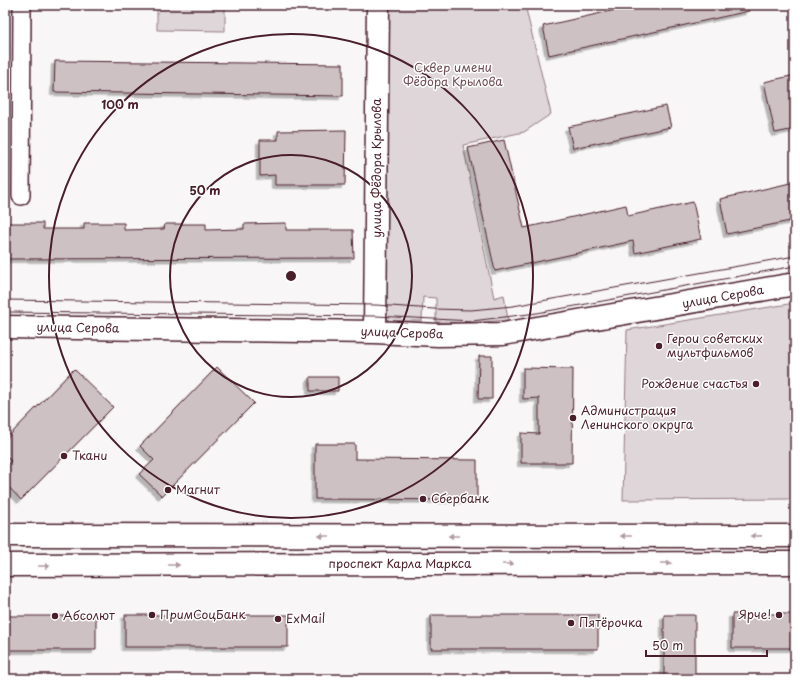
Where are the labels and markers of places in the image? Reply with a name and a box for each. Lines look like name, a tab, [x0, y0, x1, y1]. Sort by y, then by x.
centre of rings	[284, 269, 298, 283]
place label: Герои советских мультфильмов	[667, 329, 763, 361]
marker: Герои советских мультфильмов	[654, 341, 664, 351]
place label: Рождение счастья	[641, 374, 748, 392]
marker: Рождение счастья	[751, 379, 761, 389]
place label: Администрация Ленинского округа	[581, 401, 694, 433]
marker: Администрация Ленинского округа	[568, 413, 578, 423]
place label: Ткани	[72, 446, 107, 464]
marker: Ткани	[59, 451, 69, 461]
place label: Магнит	[176, 480, 221, 498]
marker: Магнит	[163, 485, 173, 495]
place label: Сбербанк	[431, 489, 490, 507]
marker: Сбербанк	[418, 494, 428, 504]
place label: ПримСоцБанк	[160, 605, 246, 623]
place label: Ярче!	[738, 605, 771, 623]
place label: Абсолют	[63, 606, 115, 624]
place label: ExMail	[286, 609, 325, 627]
marker: ПримСоцБанк	[147, 610, 157, 620]
marker: Ярче!	[774, 610, 784, 620]
marker: Абсолют	[50, 611, 60, 621]
place label: Пятёрочка	[579, 613, 643, 631]
marker: ExMail	[273, 614, 283, 624]
marker: Пятёрочка	[566, 618, 576, 628]

